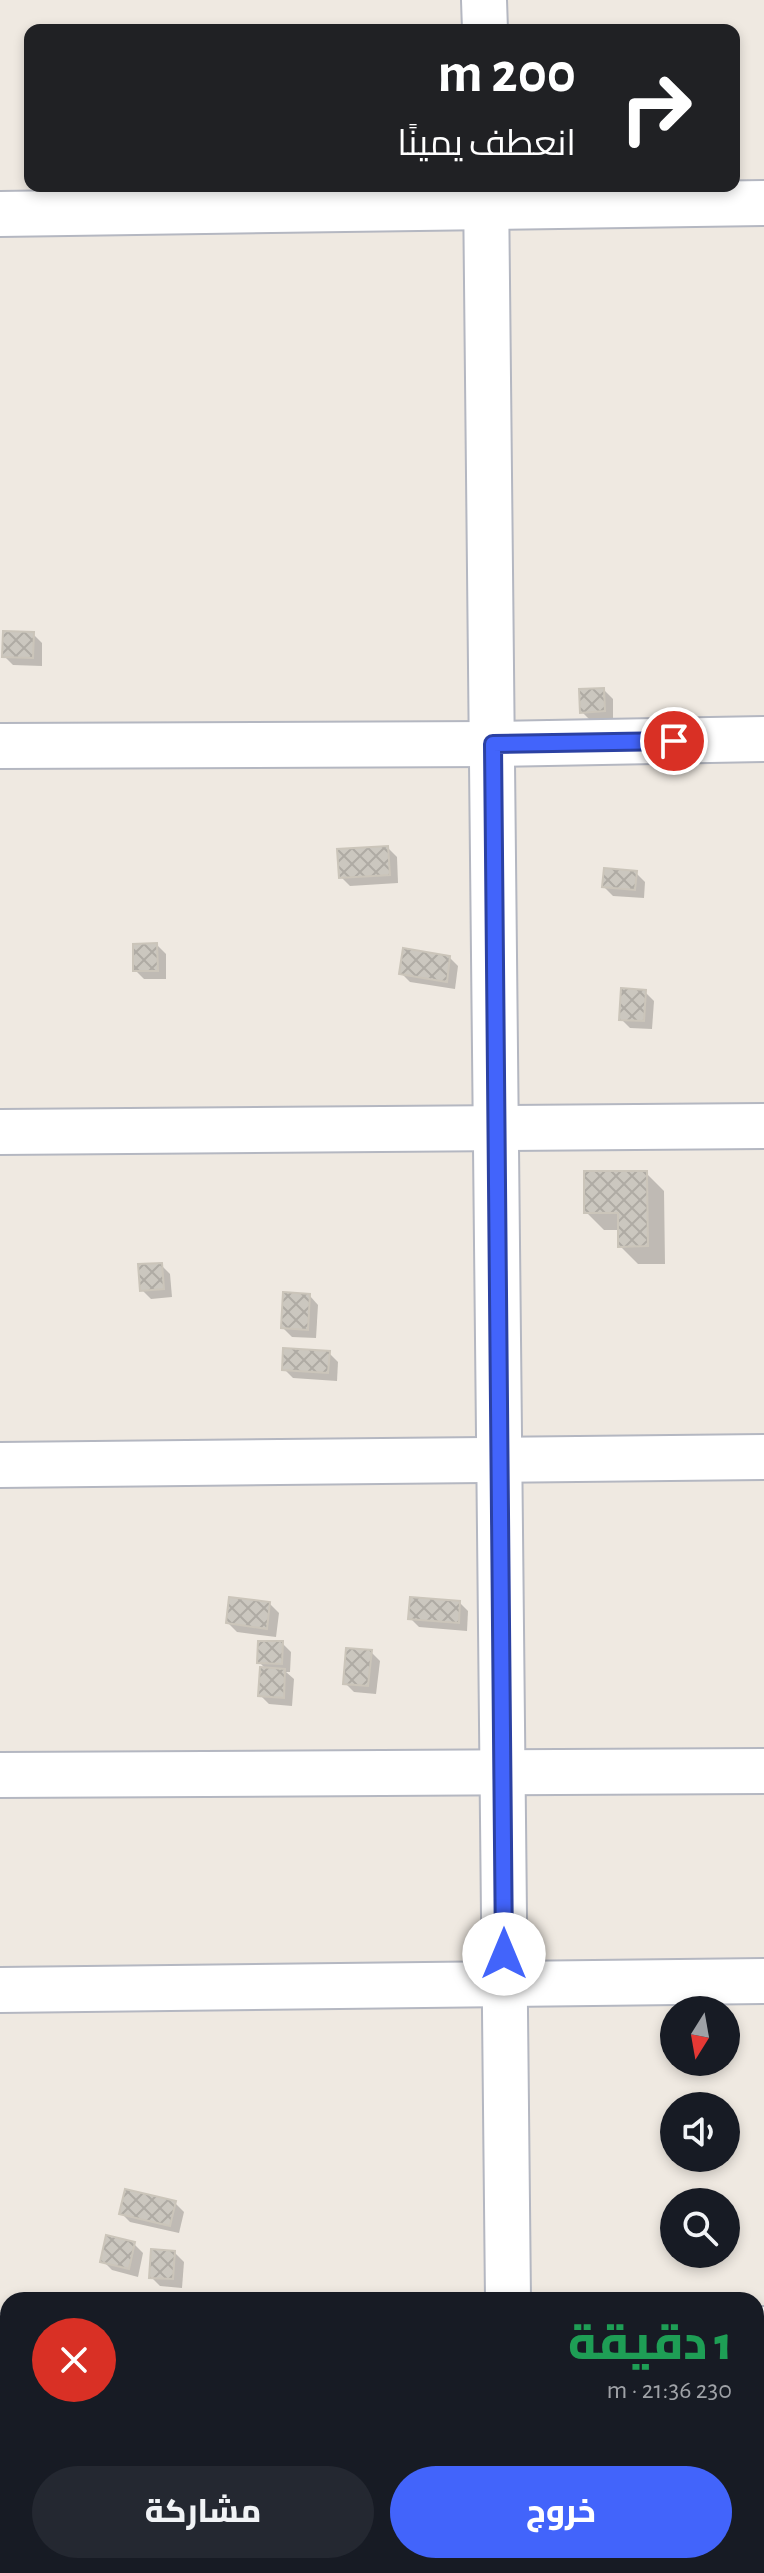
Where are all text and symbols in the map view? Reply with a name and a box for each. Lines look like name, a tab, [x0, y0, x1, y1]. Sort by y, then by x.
text: 200 m	[438, 46, 576, 102]
icon: right	[604, 56, 708, 160]
text: انعطف يمينًا	[397, 126, 576, 162]
pin	[640, 707, 708, 775]
icon: arrive	[652, 719, 696, 763]
position arrow	[462, 1912, 546, 1996]
north arrow	[660, 1996, 740, 2076]
map controls	[660, 1996, 740, 2268]
button: sound	[660, 2092, 740, 2172]
button: search	[660, 2188, 740, 2268]
button: close	[32, 2318, 116, 2402]
text: 1 دقيقة	[568, 2321, 732, 2369]
text: 230 m · 21:36	[606, 2377, 732, 2403]
button: مشاركة	[32, 2466, 374, 2558]
button: خروج	[390, 2466, 732, 2558]

